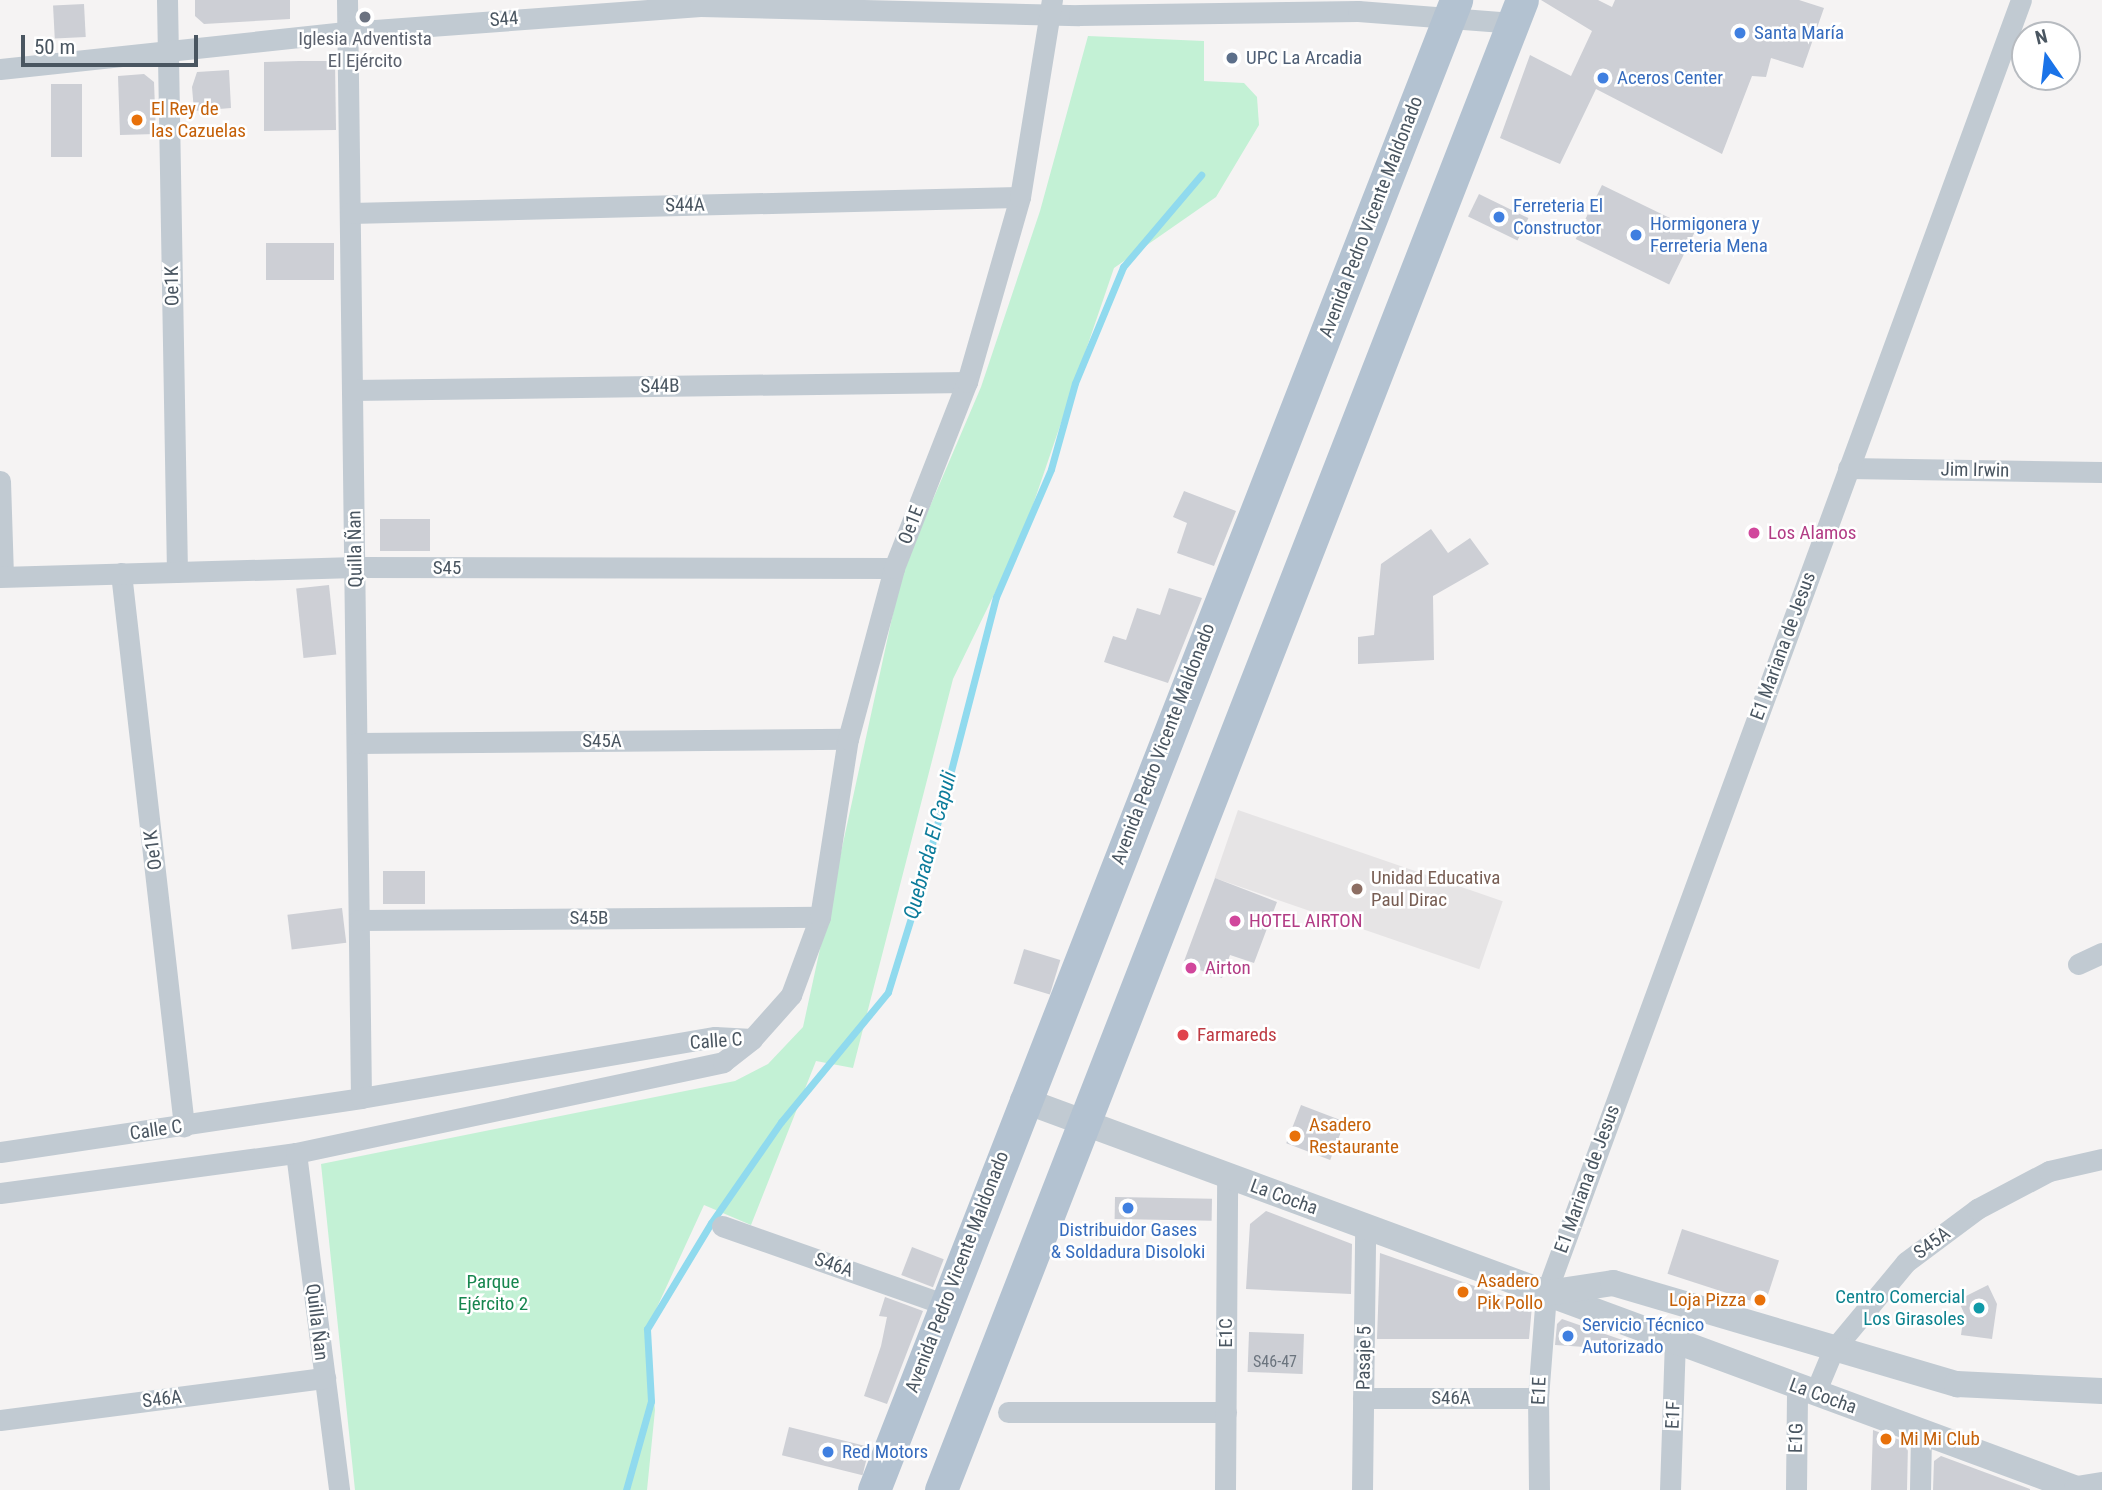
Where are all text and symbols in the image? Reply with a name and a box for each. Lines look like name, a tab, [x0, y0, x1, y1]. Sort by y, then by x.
street label: S44	[489, 6, 519, 32]
marker: Iglesia Adventista El Ejército	[357, 9, 373, 25]
scale bar	[24, 21, 201, 65]
north arrow	[2011, 21, 2081, 91]
place label: Santa María	[1754, 22, 1844, 44]
marker: Santa María	[1732, 25, 1748, 41]
text: N	[2033, 25, 2050, 50]
place label: Iglesia Adventista El Ejército	[298, 28, 432, 72]
text: 50 m	[34, 35, 75, 59]
place label: UPC La Arcadia	[1246, 47, 1362, 69]
marker: UPC La Arcadia	[1224, 50, 1240, 66]
place label: Aceros Center	[1617, 67, 1723, 89]
marker: Aceros Center	[1595, 70, 1611, 86]
street label: Avenida Pedro Vicente Maldonado	[1314, 93, 1428, 341]
place label: El Rey de las Cazuelas	[151, 98, 246, 142]
marker: El Rey de las Cazuelas	[129, 112, 145, 128]
street label: S44A	[665, 193, 705, 217]
place label: Ferreteria El Constructor	[1513, 195, 1603, 239]
marker: Ferreteria El Constructor	[1491, 209, 1507, 225]
place label: Hormigonera y Ferreteria Mena	[1650, 213, 1768, 257]
marker: Hormigonera y Ferreteria Mena	[1628, 227, 1644, 243]
street label: Oe1K	[160, 266, 184, 306]
street label: S44B	[640, 374, 680, 398]
street label: Jim Irwin	[1940, 458, 2010, 482]
street label: Oe1E	[893, 503, 929, 547]
street label: Quilla Ñan	[343, 510, 367, 588]
place label: Los Alamos	[1768, 522, 1857, 544]
marker: Los Alamos	[1746, 525, 1762, 541]
street label: S45	[433, 557, 461, 579]
street label: E1 Mariana de Jesus	[1746, 569, 1820, 723]
street label: Avenida Pedro Vicente Maldonado	[1106, 620, 1220, 868]
street label: S45A	[582, 730, 622, 752]
water label: Quebrada El Capuli	[898, 768, 962, 922]
street label: Oe1K	[139, 829, 167, 871]
place label: Unidad Educativa Paul Dirac	[1371, 867, 1500, 911]
marker: Unidad Educativa Paul Dirac	[1349, 881, 1365, 897]
street label: S45B	[570, 907, 608, 929]
place label: HOTEL AIRTON	[1249, 910, 1363, 932]
marker: HOTEL AIRTON	[1227, 913, 1243, 929]
place label: Airton	[1205, 957, 1251, 979]
marker: Airton	[1183, 960, 1199, 976]
place label: Farmareds	[1197, 1024, 1277, 1046]
marker: Farmareds	[1175, 1027, 1191, 1043]
street label: Calle C	[689, 1028, 743, 1054]
street label: E1 Mariana de Jesus	[1550, 1102, 1624, 1256]
place label: Asadero Restaurante	[1309, 1114, 1399, 1158]
street label: Calle C	[128, 1115, 184, 1145]
marker: Asadero Restaurante	[1287, 1128, 1303, 1144]
street label: Avenida Pedro Vicente Maldonado	[900, 1148, 1014, 1396]
street label: La Cocha	[1247, 1174, 1321, 1220]
marker: Distribuidor Gases & Soldadura Disoloki	[1120, 1200, 1136, 1216]
place label: Distribuidor Gases & Soldadura Disoloki	[1051, 1219, 1205, 1263]
street label: S45A	[1909, 1222, 1955, 1264]
street label: S46A	[812, 1248, 856, 1282]
place label: Asadero Pik Pollo	[1477, 1270, 1543, 1314]
park label: Parque Ejército 2	[458, 1271, 528, 1315]
street label: Quilla Ñan	[301, 1282, 333, 1362]
marker: Asadero Pik Pollo	[1455, 1284, 1471, 1300]
place label: Centro Comercial Los Girasoles	[1835, 1286, 1965, 1330]
place label: Loja Pizza	[1669, 1289, 1746, 1311]
marker: Loja Pizza	[1752, 1292, 1768, 1308]
marker: Centro Comercial Los Girasoles	[1971, 1300, 1987, 1316]
place label: Servicio Técnico Autorizado	[1582, 1314, 1705, 1358]
street label: E1C	[1215, 1318, 1237, 1348]
street label: Pasaje 5	[1352, 1326, 1376, 1390]
marker: Servicio Técnico Autorizado	[1560, 1328, 1576, 1344]
house number: S46-47	[1253, 1352, 1297, 1372]
street label: La Cocha	[1786, 1373, 1860, 1419]
street label: E1E	[1527, 1376, 1551, 1406]
street label: S46A	[141, 1385, 183, 1413]
street label: S46A	[1431, 1387, 1471, 1409]
street label: E1F	[1661, 1401, 1685, 1429]
street label: E1G	[1784, 1423, 1808, 1453]
place label: Mi Mi Club	[1900, 1428, 1980, 1450]
marker: Mi Mi Club	[1878, 1431, 1894, 1447]
place label: Red Motors	[842, 1441, 928, 1463]
marker: Red Motors	[820, 1444, 836, 1460]

